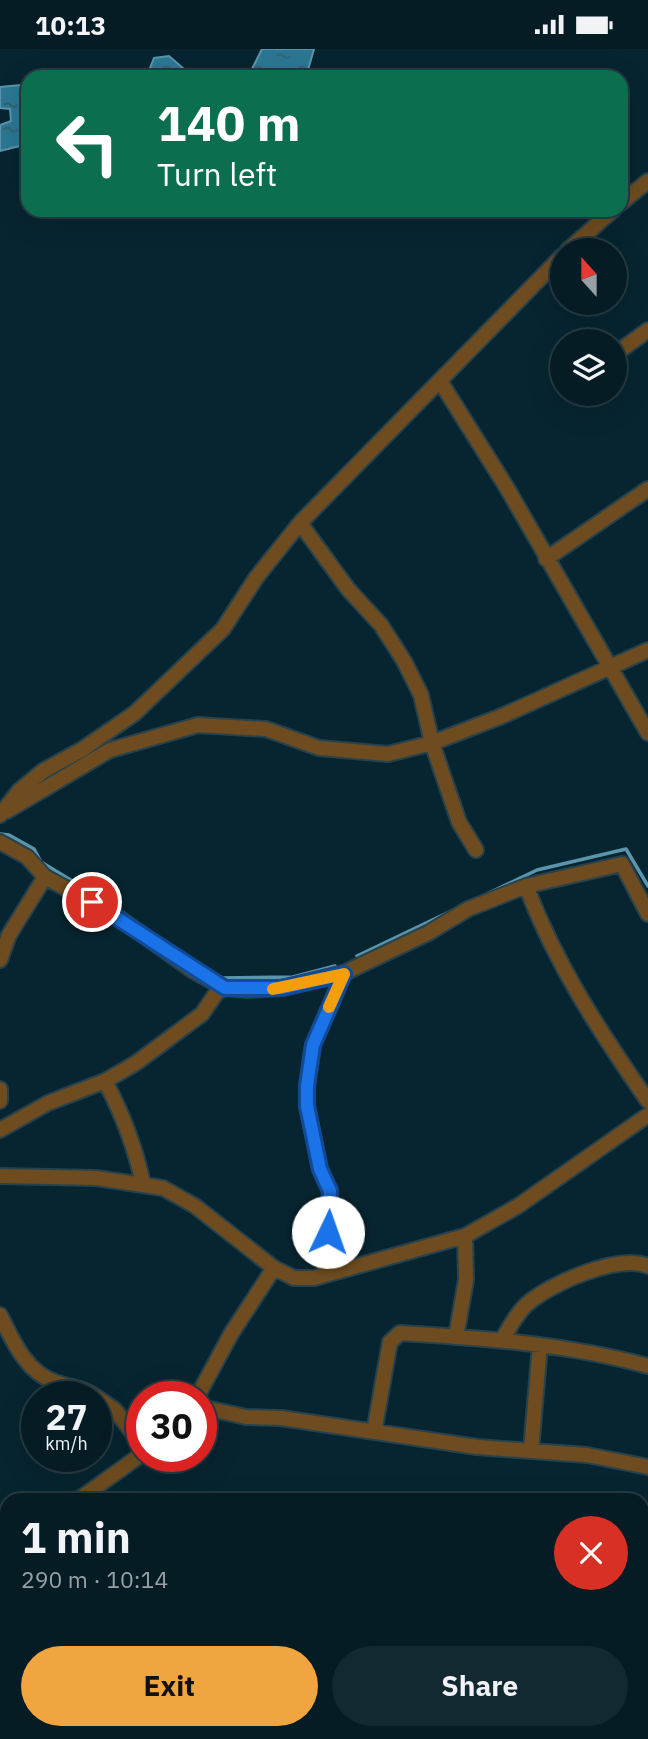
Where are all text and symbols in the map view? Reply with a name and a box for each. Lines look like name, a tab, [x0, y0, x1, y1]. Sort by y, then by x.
text: 10:13	[35, 8, 106, 42]
text: 140 m	[157, 91, 301, 154]
icon: left	[42, 98, 133, 189]
text: Turn left	[157, 153, 277, 195]
north arrow	[550, 238, 626, 315]
map controls	[550, 238, 627, 406]
button: layers	[550, 329, 627, 406]
pin	[62, 872, 122, 932]
icon: arrive	[73, 883, 111, 921]
position arrow	[291, 1195, 365, 1269]
speed limit sign: 30	[126, 1381, 217, 1472]
text: 27	[45, 1394, 88, 1440]
text: km/h	[45, 1432, 88, 1455]
text: 1 min	[21, 1510, 131, 1565]
button: close	[554, 1516, 628, 1590]
text: 290 m · 10:14	[21, 1564, 168, 1594]
button: Exit	[21, 1646, 318, 1726]
button: Share	[332, 1646, 628, 1726]

